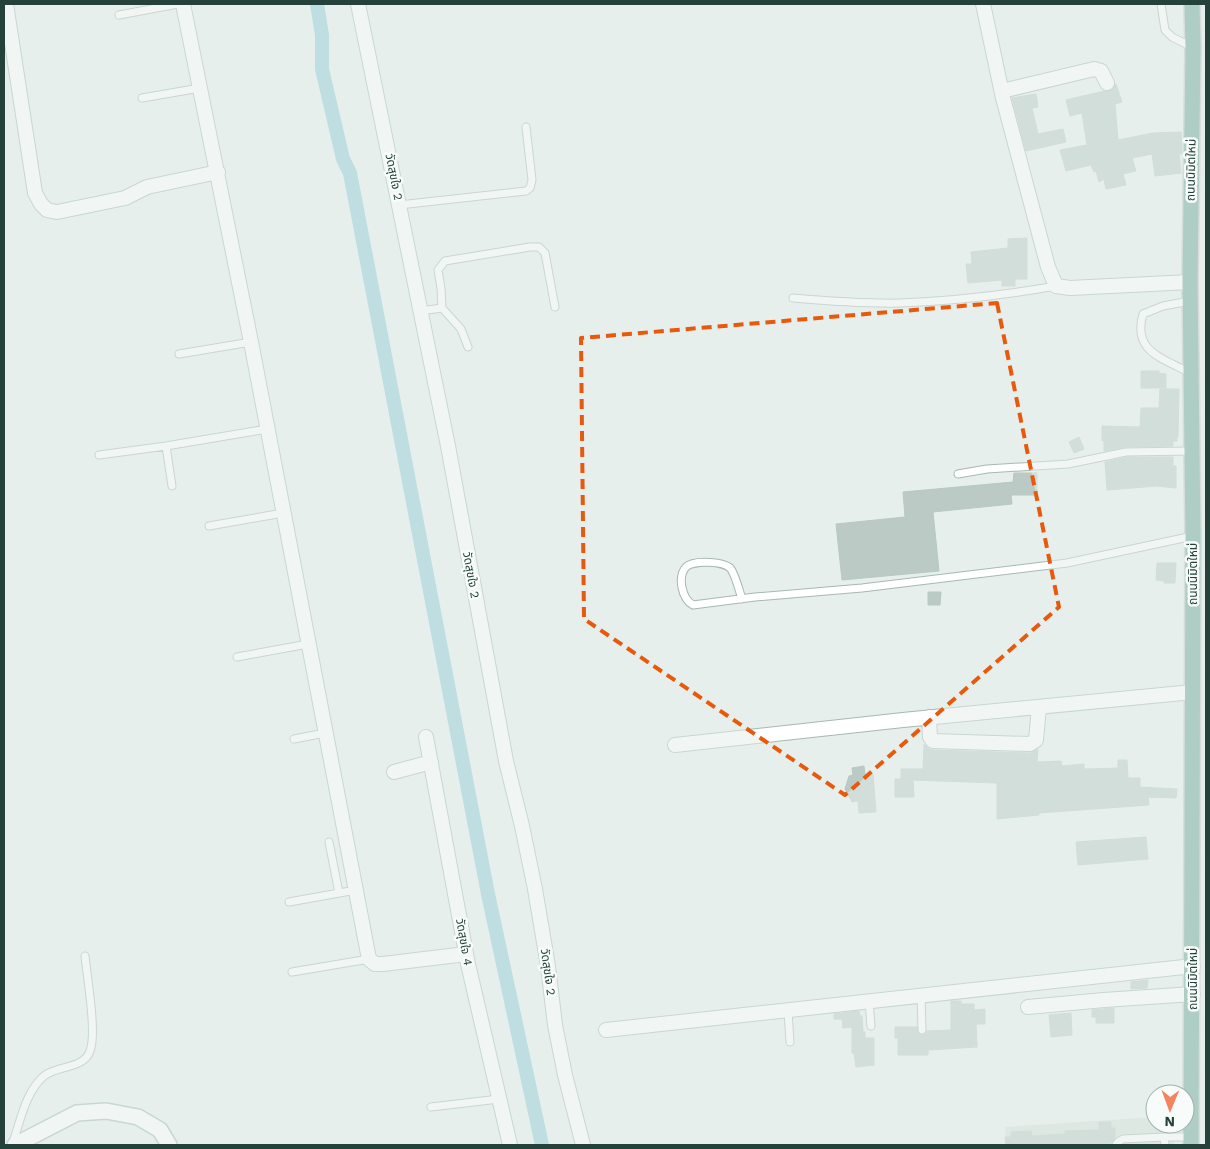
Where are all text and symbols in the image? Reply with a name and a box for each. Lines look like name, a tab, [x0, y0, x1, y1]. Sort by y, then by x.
street label: ถนนนิมิตใหม่	[1183, 139, 1199, 201]
street label: วัดสุขใจ 2	[383, 152, 405, 202]
street label: ถนนนิมิตใหม่	[1186, 543, 1200, 605]
street label: วัดสุขใจ 2	[460, 550, 482, 600]
street label: วัดสุขใจ 4	[453, 917, 475, 967]
street label: วัดสุขใจ 2	[538, 948, 558, 996]
street label: ถนนนิมิตใหม่	[1186, 948, 1200, 1010]
north arrow	[1145, 1084, 1195, 1134]
text: N	[1164, 1114, 1175, 1130]

